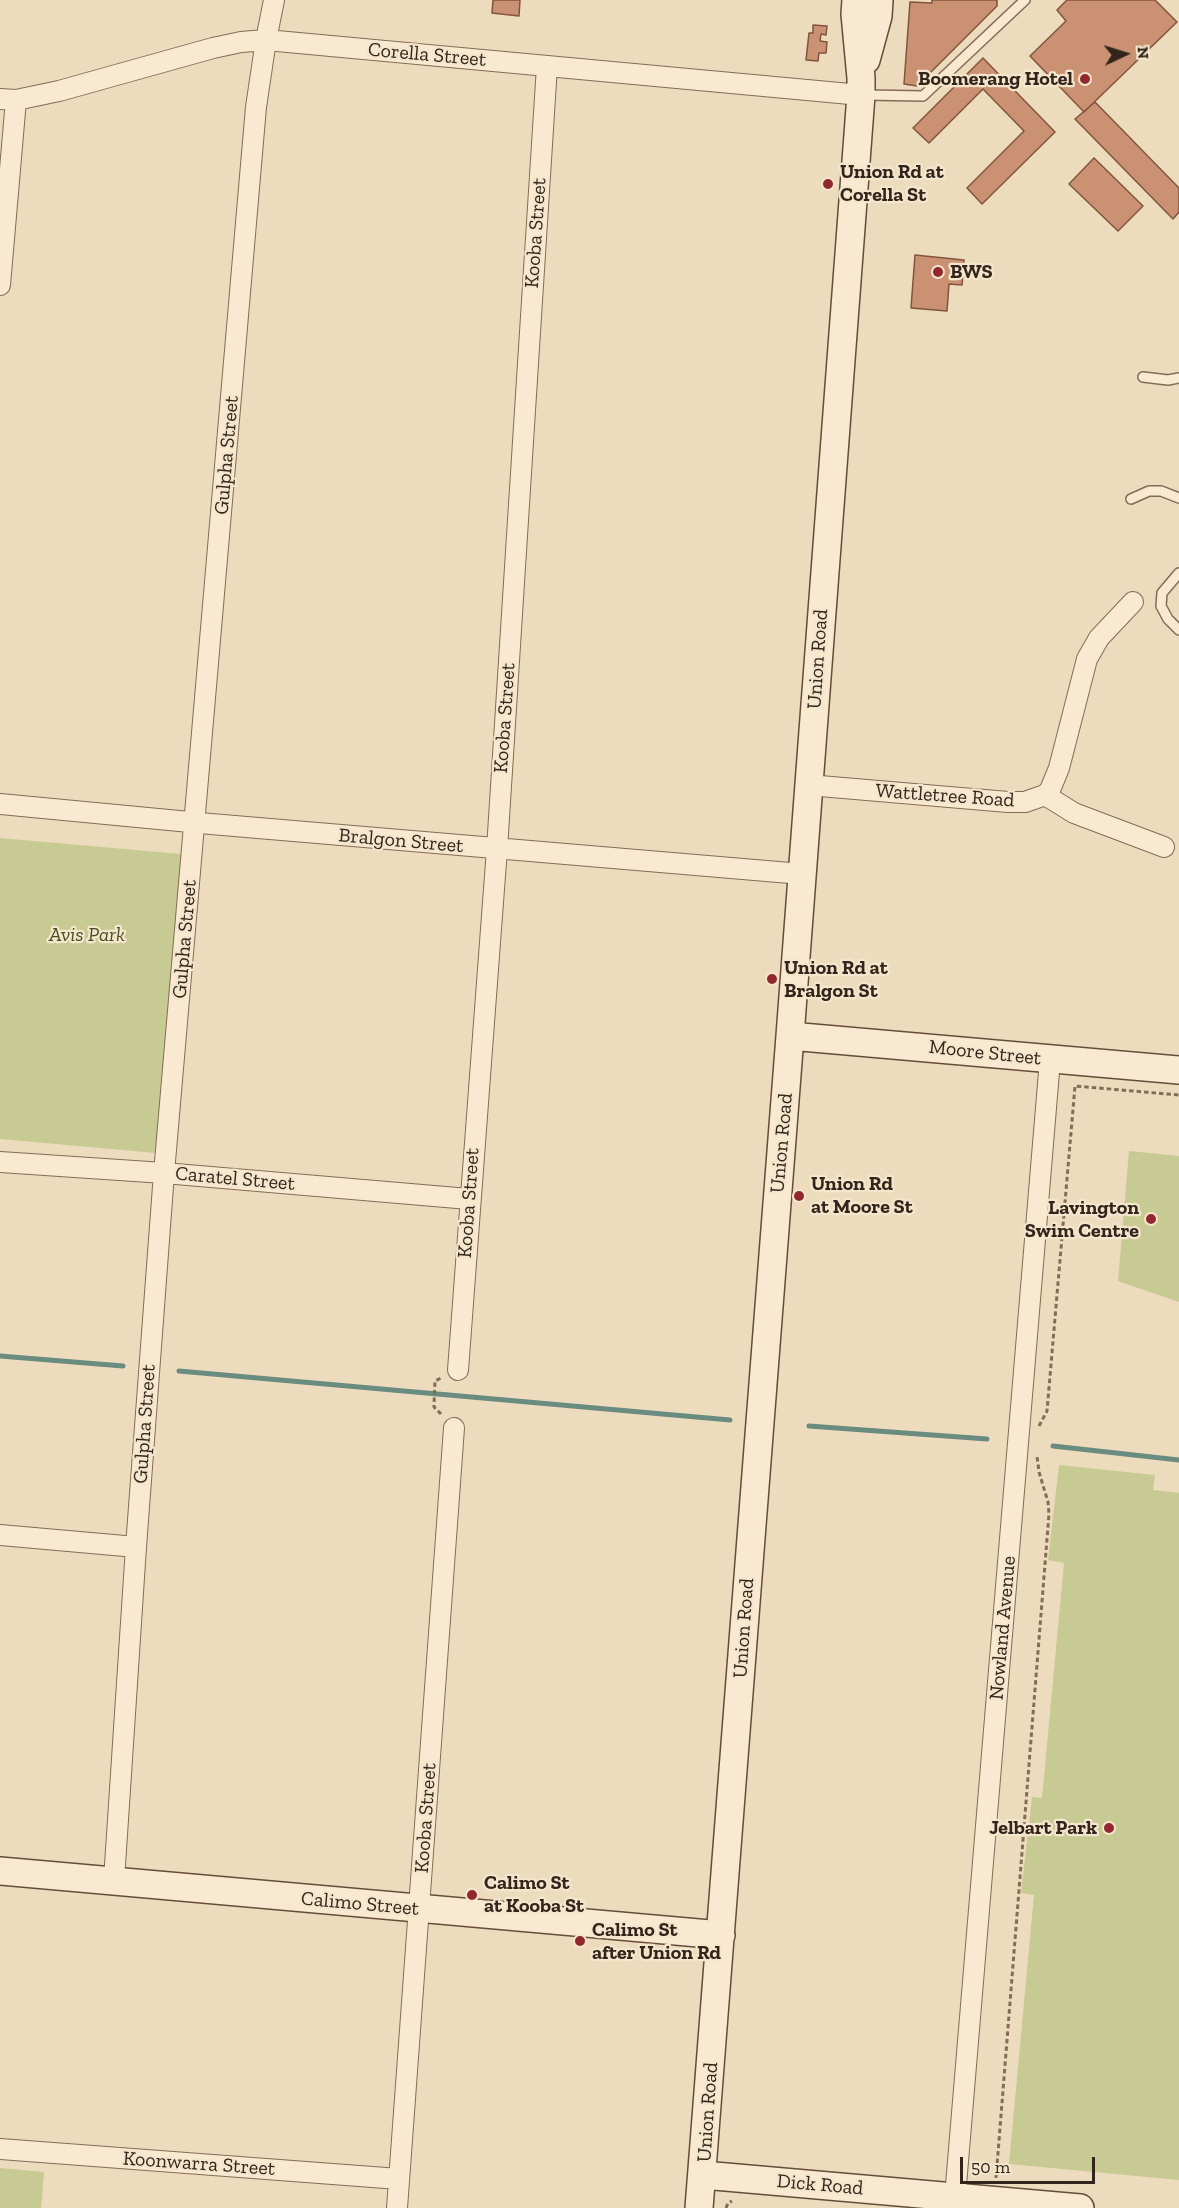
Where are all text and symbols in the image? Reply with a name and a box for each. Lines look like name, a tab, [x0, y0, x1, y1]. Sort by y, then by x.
north arrow	[1095, 24, 1155, 84]
street label: Corella Street	[367, 38, 487, 72]
text: N	[1134, 46, 1153, 59]
place label: Boomerang Hotel	[918, 67, 1073, 91]
marker: Boomerang Hotel	[1078, 72, 1092, 86]
place label: Union Rd at Corella St	[840, 160, 944, 207]
street label: Kooba Street	[520, 177, 552, 289]
marker: Union Rd at Corella St	[821, 177, 835, 191]
place label: BWS	[950, 260, 993, 284]
marker: BWS	[931, 265, 945, 279]
street label: Gulpha Street	[210, 394, 244, 516]
street label: Union Road	[803, 608, 833, 710]
street label: Kooba Street	[489, 662, 521, 774]
street label: Wattletree Road	[875, 779, 1015, 813]
street label: Bralgon Street	[338, 824, 464, 858]
street label: Gulpha Street	[168, 878, 202, 1000]
park label: Avis Park	[49, 923, 125, 947]
place label: Union Rd at Bralgon St	[784, 956, 888, 1003]
marker: Union Rd at Bralgon St	[765, 972, 779, 986]
street label: Moore Street	[928, 1035, 1042, 1071]
street label: Union Road	[766, 1092, 798, 1194]
street label: Kooba Street	[453, 1147, 485, 1259]
street label: Caratel Street	[174, 1162, 296, 1196]
place label: Union Rd at Moore St	[811, 1172, 913, 1219]
marker: Union Rd at Moore St	[792, 1189, 806, 1203]
place label: Lavington Swim Centre	[1025, 1196, 1139, 1243]
marker: Lavington Swim Centre	[1144, 1212, 1158, 1226]
street label: Gulpha Street	[129, 1364, 161, 1484]
street label: Nowland Avenue	[985, 1555, 1021, 1701]
street label: Union Road	[729, 1577, 759, 1679]
street label: Kooba Street	[410, 1762, 442, 1874]
place label: Jelbart Park	[989, 1816, 1097, 1840]
marker: Jelbart Park	[1102, 1821, 1116, 1835]
place label: Calimo St at Kooba St	[484, 1871, 584, 1918]
street label: Calimo Street	[300, 1887, 420, 1921]
marker: Calimo St at Kooba St	[465, 1888, 479, 1902]
place label: Calimo St after Union Rd	[592, 1918, 721, 1965]
marker: Calimo St after Union Rd	[573, 1934, 587, 1948]
street label: Union Road	[693, 2061, 723, 2163]
scale bar	[963, 2145, 1098, 2183]
street label: Koonwarra Street	[122, 2147, 276, 2181]
text: 50 m	[971, 2156, 1010, 2178]
street label: Dick Road	[776, 2169, 864, 2201]

